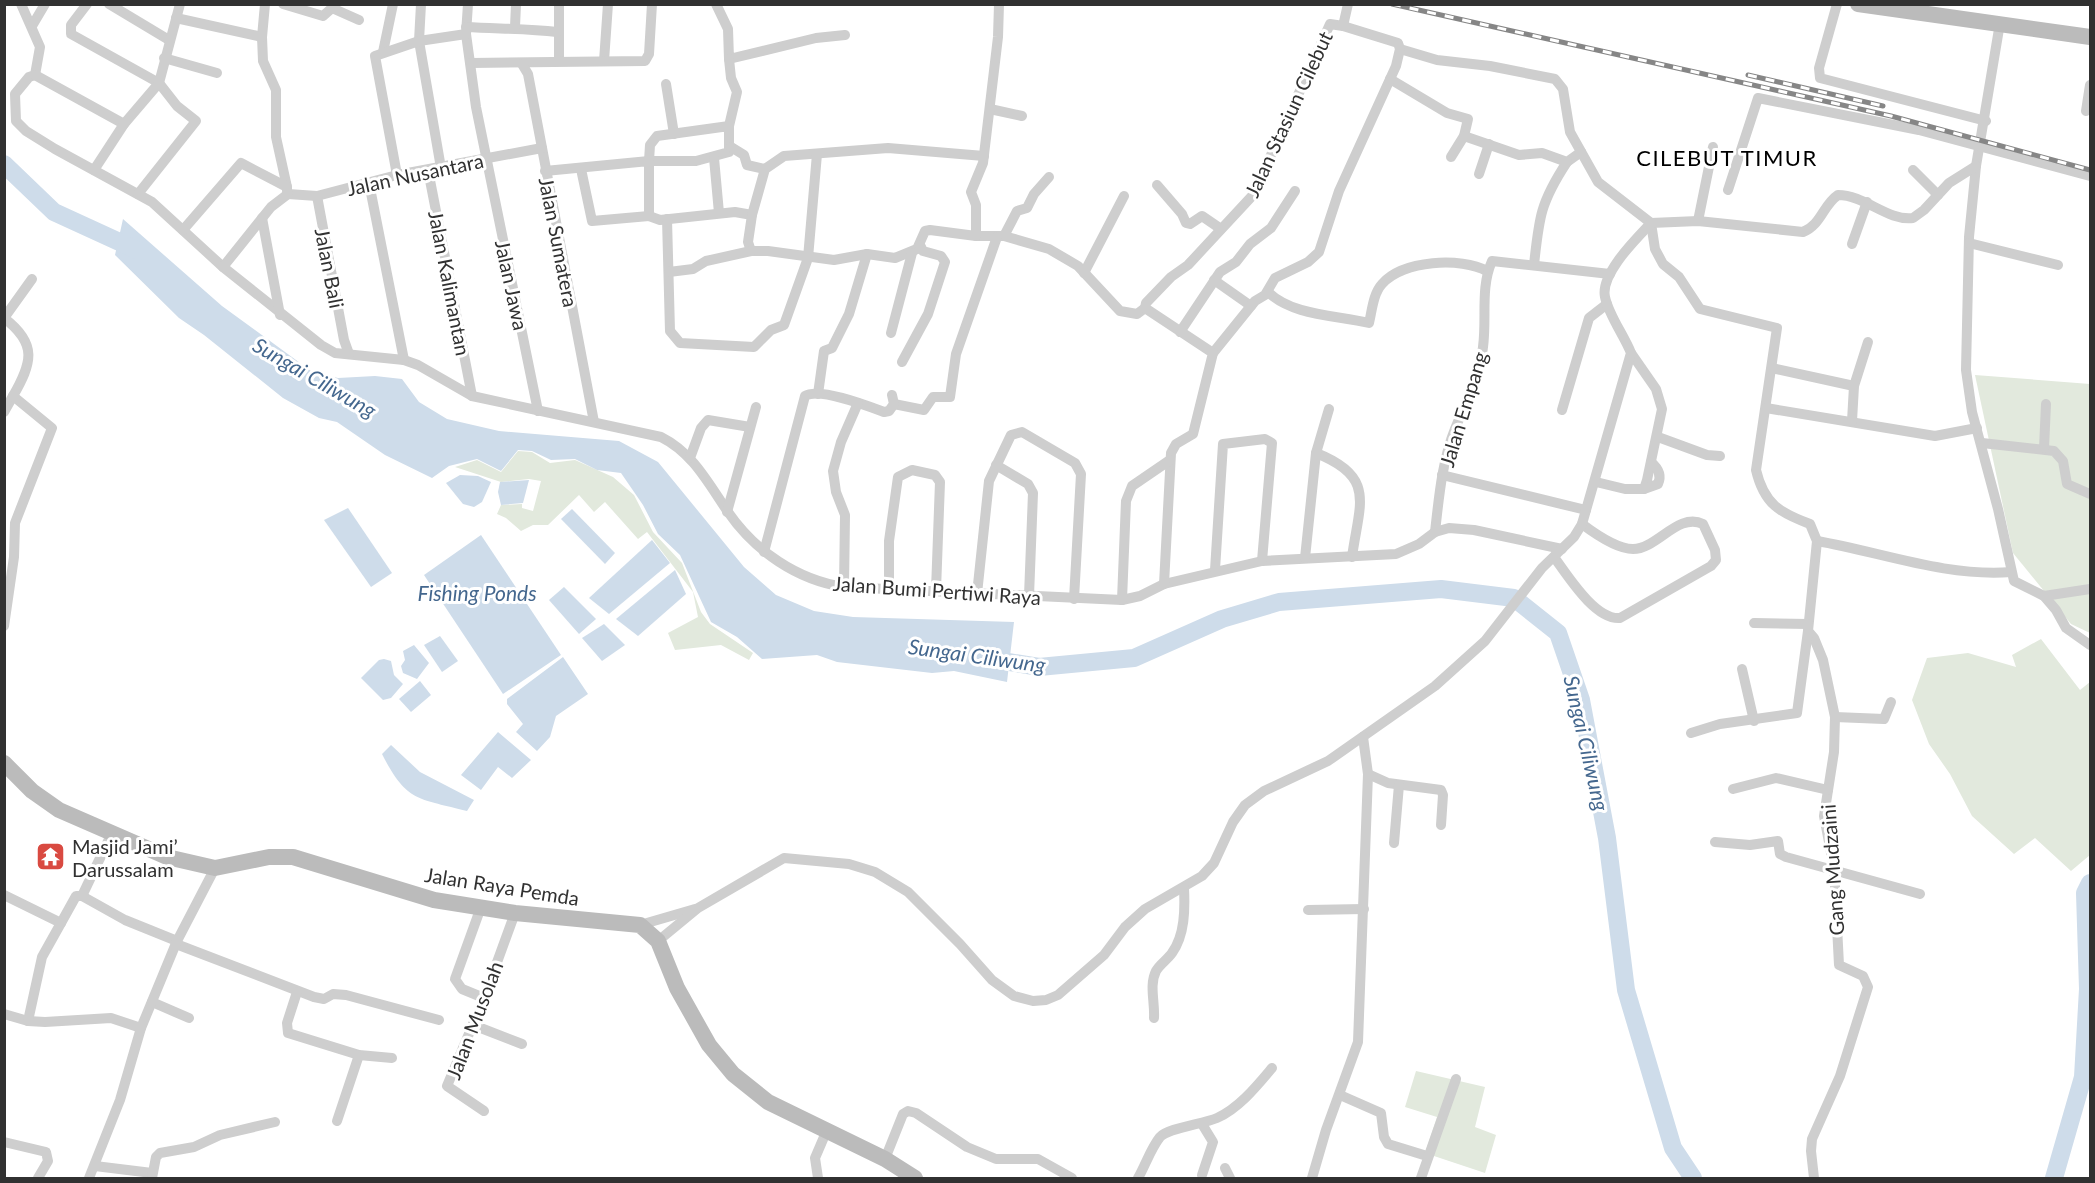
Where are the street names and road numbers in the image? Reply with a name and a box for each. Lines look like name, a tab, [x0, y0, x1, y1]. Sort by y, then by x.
street label: Jalan Stasiun Cilebut	[1239, 27, 1337, 201]
street label: Jalan Nusantara	[345, 148, 485, 200]
street label: Jalan Sumatera	[535, 175, 583, 309]
street label: Jalan Kalimantan	[424, 208, 476, 358]
street label: Jalan Bali	[310, 226, 350, 310]
street label: Jalan Jawa	[491, 238, 533, 332]
street label: Jalan Empang	[1434, 348, 1492, 470]
street label: Jalan Bumi Pertiwi Raya	[832, 571, 1042, 609]
street label: Gang Mudzaini	[1815, 803, 1849, 937]
street label: Jalan Raya Pemda	[423, 862, 581, 910]
street label: Jalan Musolah	[441, 958, 507, 1082]

